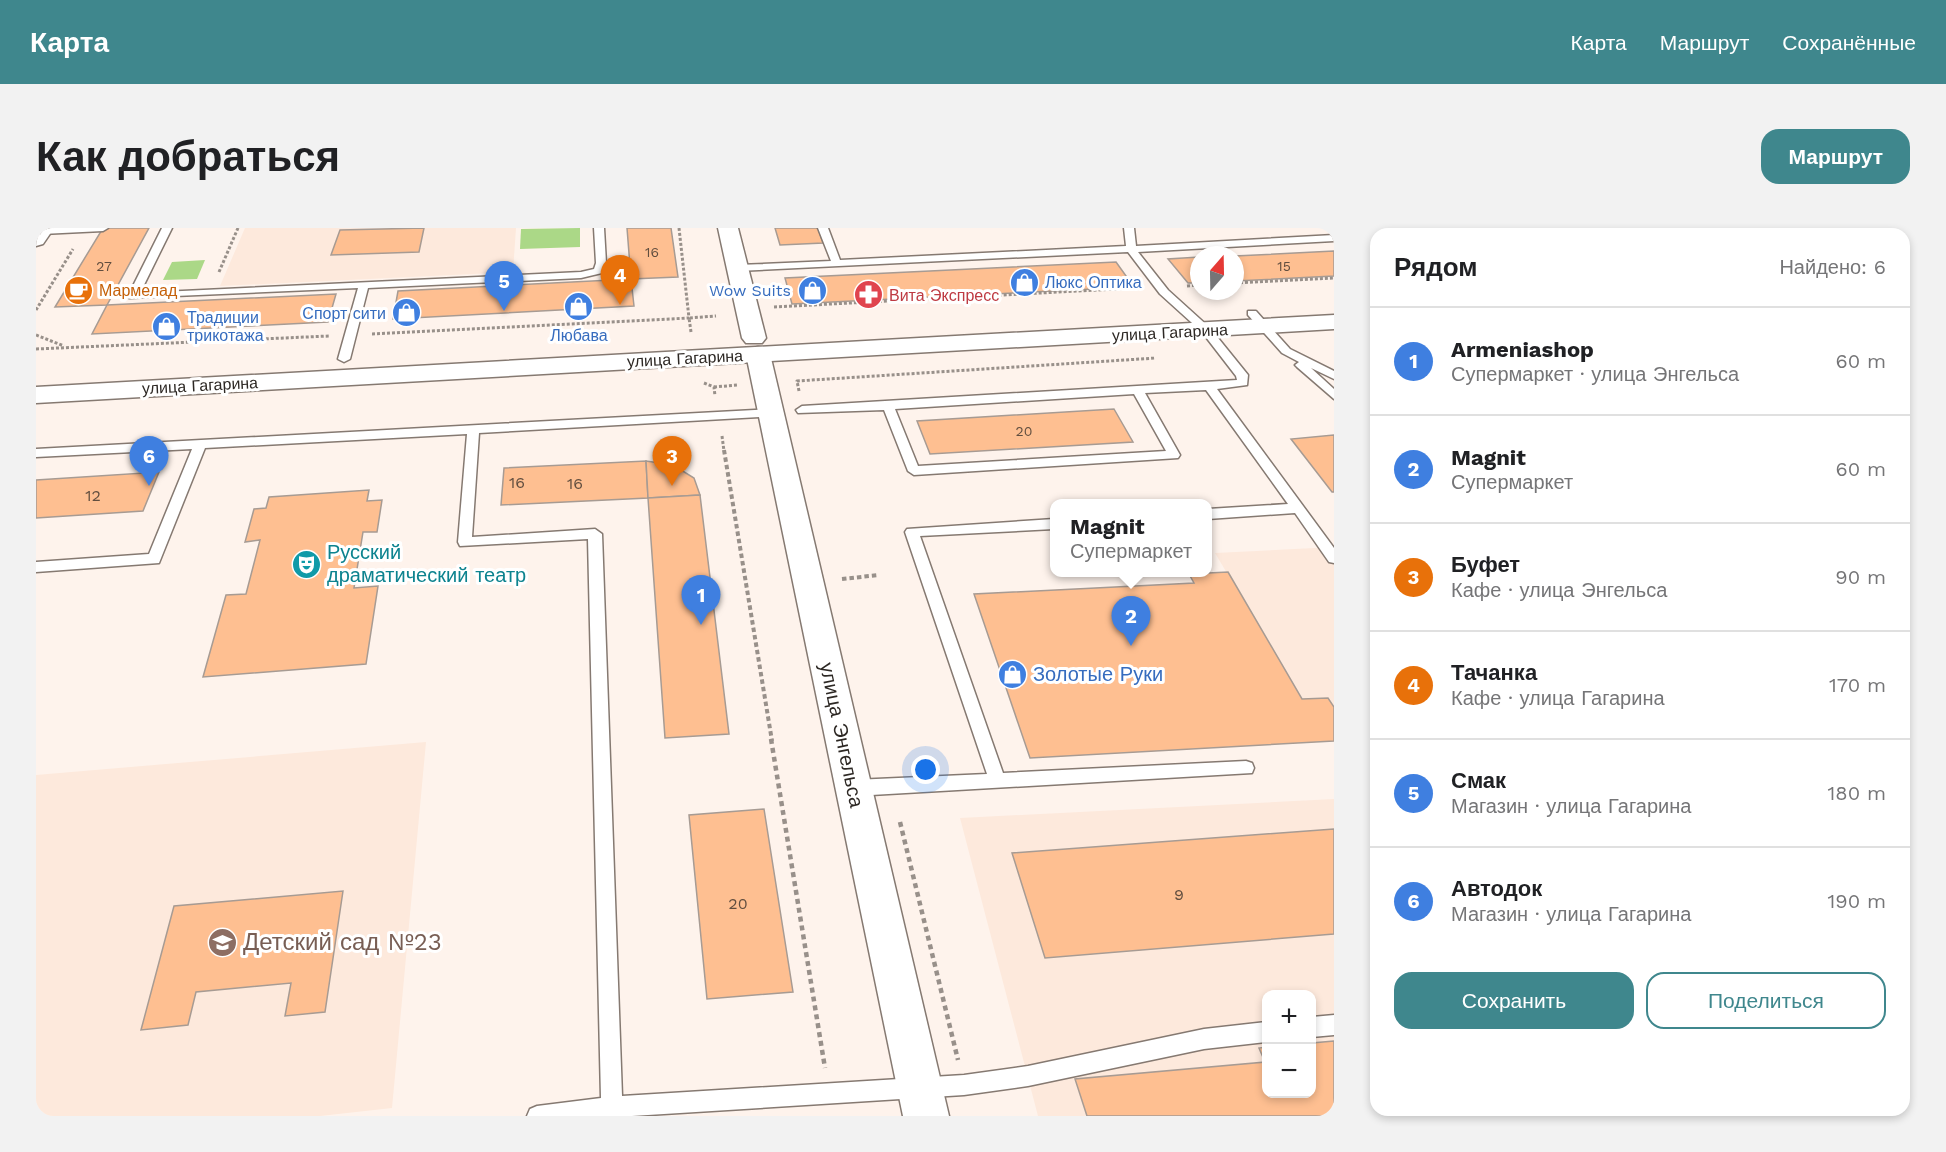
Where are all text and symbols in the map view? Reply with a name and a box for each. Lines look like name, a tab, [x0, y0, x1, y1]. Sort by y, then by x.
text: Карта	[30, 26, 109, 59]
text: Карта	[1571, 30, 1627, 55]
text: Маршрут	[1660, 30, 1749, 55]
text: Сохранённые	[1782, 30, 1916, 55]
button: Маршрут	[1761, 129, 1910, 184]
text: Как добраться	[36, 132, 340, 181]
house number: 16	[645, 244, 659, 260]
north arrow	[1190, 246, 1244, 300]
text: Рядом	[1394, 252, 1477, 282]
text: Найдено: 6	[1779, 255, 1886, 279]
pin: 4	[600, 256, 640, 305]
house number: 27	[96, 258, 112, 274]
house number: 15	[1277, 258, 1291, 274]
pin: 5	[484, 262, 524, 311]
shop icon: Люкс Оптика	[1008, 266, 1040, 298]
place label: Люкс Оптика	[1045, 273, 1142, 292]
cafe icon: Мармелад	[62, 274, 94, 306]
shop icon: Wow Suits	[796, 274, 828, 306]
pharmacy icon: Вита Экспресс	[852, 279, 884, 311]
place label: Мармелад	[99, 281, 178, 300]
place label: Wow Suits	[709, 281, 791, 300]
place label: Вита Экспресс	[889, 286, 999, 305]
shop icon: Любава	[563, 291, 595, 323]
shop icon: Спорт сити	[391, 297, 423, 329]
place label: Спорт сити	[302, 304, 386, 323]
place label: Традиции трикотажа	[187, 308, 264, 345]
shop icon: Традиции трикотажа	[150, 310, 182, 342]
street label: улица Гагарина	[1112, 320, 1229, 345]
place label: Любава	[550, 326, 608, 345]
text: Armeniashop	[1451, 337, 1594, 362]
street label: улица Гагарина	[627, 346, 744, 371]
text: 1	[1409, 349, 1418, 373]
text: 60 m	[1836, 349, 1886, 373]
text: Супермаркет · улица Энгельса	[1451, 362, 1739, 386]
street label: улица Гагарина	[142, 373, 259, 398]
house number: 20	[1016, 423, 1032, 439]
pin: 6	[130, 436, 168, 486]
pin: 3	[652, 436, 692, 486]
text: Magnit	[1451, 445, 1526, 470]
text: 2	[1408, 457, 1419, 481]
text: 60 m	[1836, 457, 1886, 481]
text: Супермаркет	[1451, 470, 1573, 494]
house number: 16	[509, 473, 525, 492]
house number: 16	[567, 474, 583, 493]
house number: 12	[85, 486, 101, 505]
popup	[1050, 499, 1212, 577]
text: Magnit	[1070, 514, 1145, 539]
text: Супермаркет	[1070, 539, 1192, 563]
place label: Русский драматический театр	[327, 540, 526, 587]
theatre icon: Русский драматический театр	[290, 548, 322, 580]
text: Буфет	[1451, 552, 1520, 577]
text: 3	[1408, 565, 1419, 589]
text: 90 m	[1835, 565, 1886, 589]
pin: 1	[682, 576, 720, 625]
text: Кафе · улица Энгельса	[1451, 578, 1667, 602]
pin: 2	[1112, 596, 1150, 646]
shop icon: Золотые Руки	[996, 658, 1028, 690]
street label: улица Энгельса	[815, 660, 869, 811]
text: Тачанка	[1451, 660, 1537, 685]
place label: Золотые Руки	[1033, 662, 1163, 686]
text: 4	[1407, 673, 1420, 697]
text: 170 m	[1829, 673, 1886, 697]
text: Кафе · улица Гагарина	[1451, 686, 1665, 710]
your location	[911, 755, 940, 784]
text: Смак	[1451, 768, 1506, 793]
text: 5	[1408, 781, 1419, 805]
text: 180 m	[1828, 781, 1886, 805]
text: Магазин · улица Гагарина	[1451, 794, 1691, 818]
text: Автодок	[1451, 876, 1542, 901]
house number: 9	[1174, 885, 1184, 904]
text: 6	[1407, 889, 1420, 913]
text: 190 m	[1828, 889, 1886, 913]
house number: 20	[728, 894, 748, 913]
text: Магазин · улица Гагарина	[1451, 902, 1691, 926]
school or university icon: Детский сад №23	[206, 926, 238, 958]
place label: Детский сад №23	[243, 928, 442, 956]
button: Сохранить	[1394, 972, 1634, 1029]
button: Поделиться	[1646, 972, 1886, 1029]
map controls	[1262, 990, 1316, 1098]
button: +	[1262, 990, 1316, 1044]
button: −	[1262, 1044, 1316, 1098]

